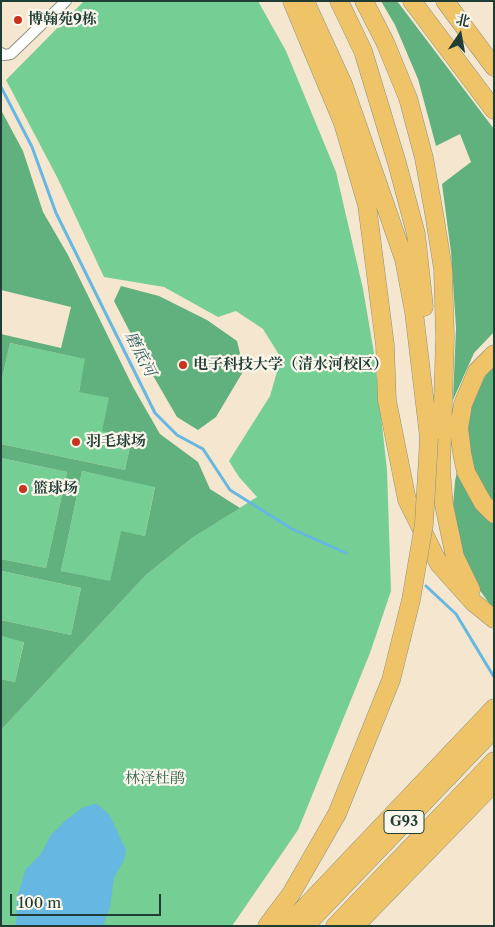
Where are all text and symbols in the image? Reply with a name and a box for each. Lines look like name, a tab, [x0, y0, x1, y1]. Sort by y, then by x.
north arrow	[435, 10, 485, 60]
text: 北	[454, 10, 472, 31]
place label: 博翰苑9栋	[28, 11, 97, 29]
marker: 博翰苑9栋	[12, 14, 24, 26]
water label: 磨底河	[121, 328, 159, 380]
place label: 电子科技大学（清水河校区）	[193, 356, 388, 374]
marker: 电子科技大学（清水河校区）	[177, 359, 189, 371]
place label: 羽毛球场	[86, 433, 146, 451]
marker: 羽毛球场	[70, 436, 82, 448]
place label: 篮球场	[33, 480, 78, 498]
marker: 篮球场	[17, 483, 29, 495]
park label: 林泽杜鹃	[125, 770, 185, 788]
road number: G93	[384, 810, 424, 834]
scale bar	[12, 884, 164, 916]
text: 100 m	[18, 893, 61, 912]

